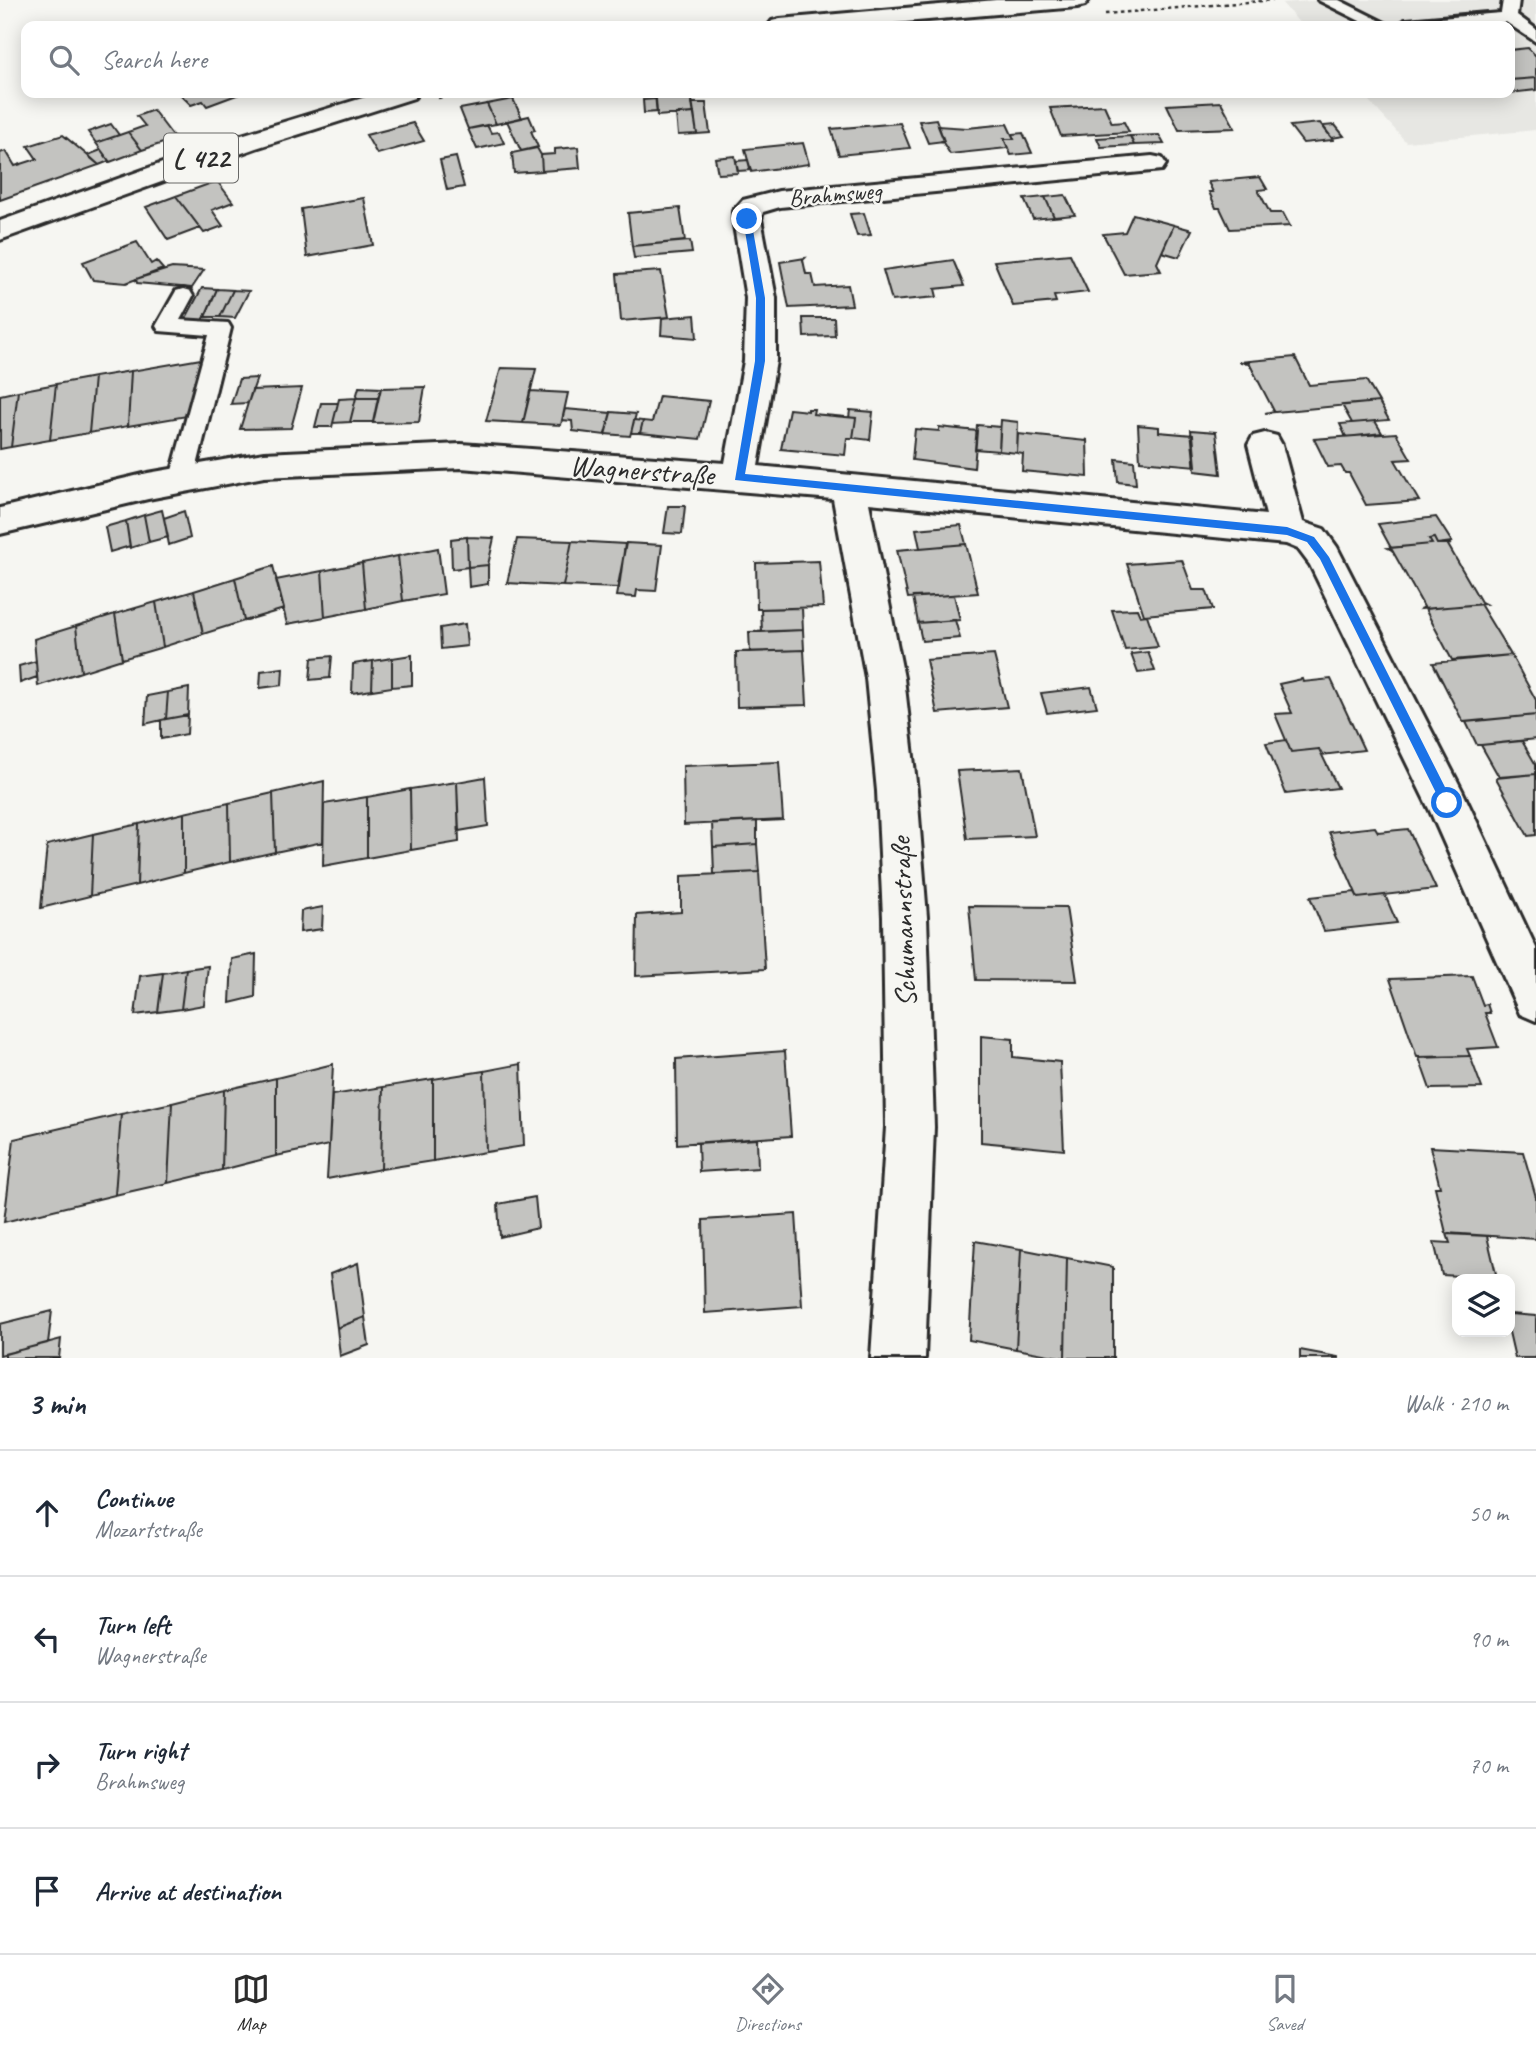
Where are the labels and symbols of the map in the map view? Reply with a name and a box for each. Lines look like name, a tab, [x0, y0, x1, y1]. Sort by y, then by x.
road number: L 422	[164, 134, 238, 182]
street label: Brahmsweg	[787, 175, 884, 213]
route end	[731, 203, 762, 234]
street label: Wagnerstraße	[569, 446, 718, 494]
route start	[1431, 787, 1462, 818]
street label: Schumannstraße	[881, 834, 925, 1008]

